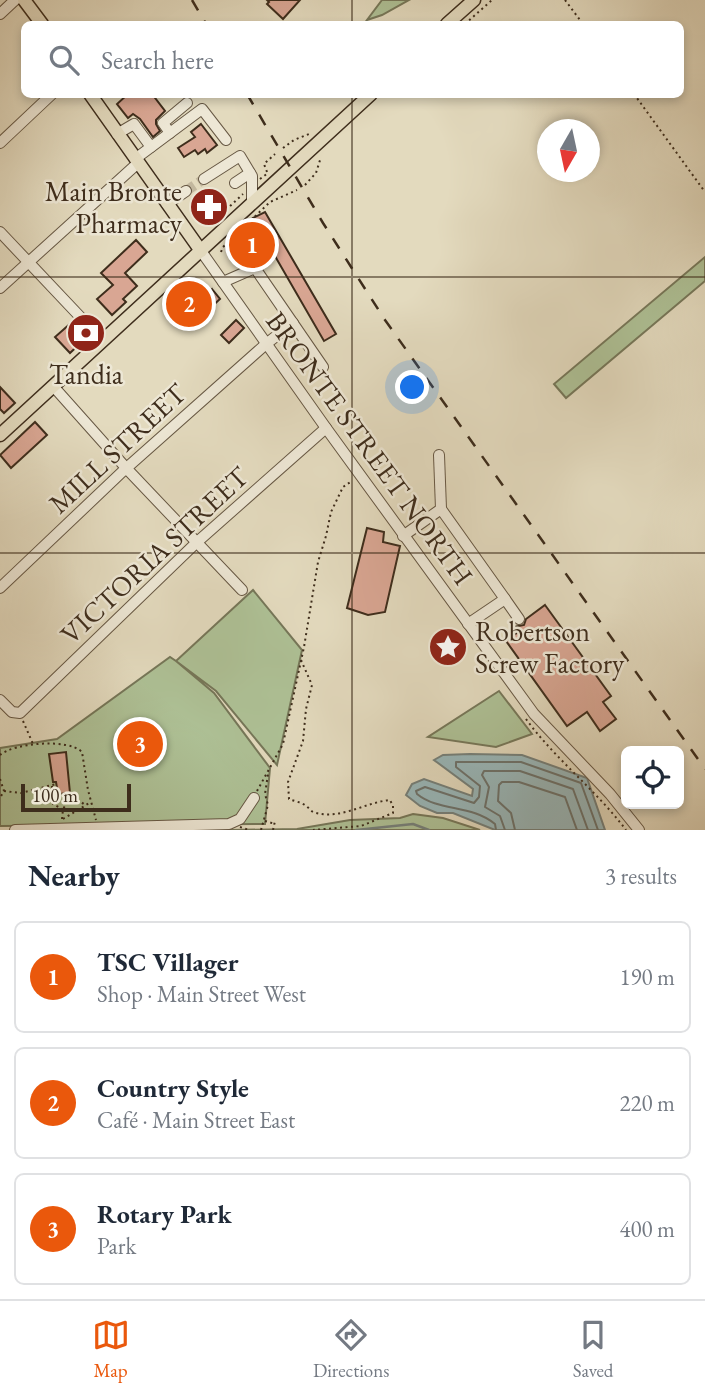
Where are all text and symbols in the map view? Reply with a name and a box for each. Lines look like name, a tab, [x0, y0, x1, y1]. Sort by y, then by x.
search box	[21, 21, 684, 98]
icon: search	[45, 41, 83, 79]
text: Search here	[101, 43, 214, 77]
north arrow	[537, 119, 600, 182]
place label: Main Bronte Pharmacy	[45, 173, 183, 241]
pharmacy icon: Main Bronte Pharmacy	[188, 186, 230, 228]
pin: 1	[229, 219, 275, 271]
pin: 2	[166, 278, 212, 330]
street label: BRONTE STREET NORTH	[258, 304, 482, 592]
bank icon: Tandia	[65, 312, 107, 354]
place label: Tandia	[49, 356, 124, 392]
your location	[395, 370, 429, 404]
street label: MILL STREET	[41, 375, 193, 521]
street label: VICTORIA STREET	[52, 458, 256, 651]
place label: Robertson Screw Factory	[475, 613, 625, 681]
place icon: Robertson Screw Factory	[427, 626, 469, 668]
pin: 3	[117, 718, 163, 770]
map controls	[621, 746, 684, 809]
button: locate	[621, 746, 684, 809]
scale bar	[21, 781, 131, 813]
text: 100 m	[32, 783, 78, 808]
text: Nearby	[28, 856, 120, 895]
text: 3 results	[605, 861, 677, 891]
text: TSC Villager	[97, 945, 238, 979]
text: 1	[47, 962, 59, 992]
text: 190 m	[619, 962, 675, 992]
text: Shop · Main Street West	[97, 979, 306, 1009]
text: Country Style	[97, 1071, 249, 1105]
text: 2	[47, 1088, 59, 1118]
text: 220 m	[619, 1088, 675, 1118]
text: Café · Main Street East	[97, 1105, 295, 1135]
text: Rotary Park	[97, 1197, 232, 1231]
text: 3	[47, 1214, 59, 1244]
text: 400 m	[619, 1214, 675, 1244]
text: Park	[97, 1231, 136, 1261]
tab: Map	[92, 1316, 130, 1383]
tab: Directions	[313, 1316, 389, 1383]
tab: Saved	[573, 1316, 613, 1383]

